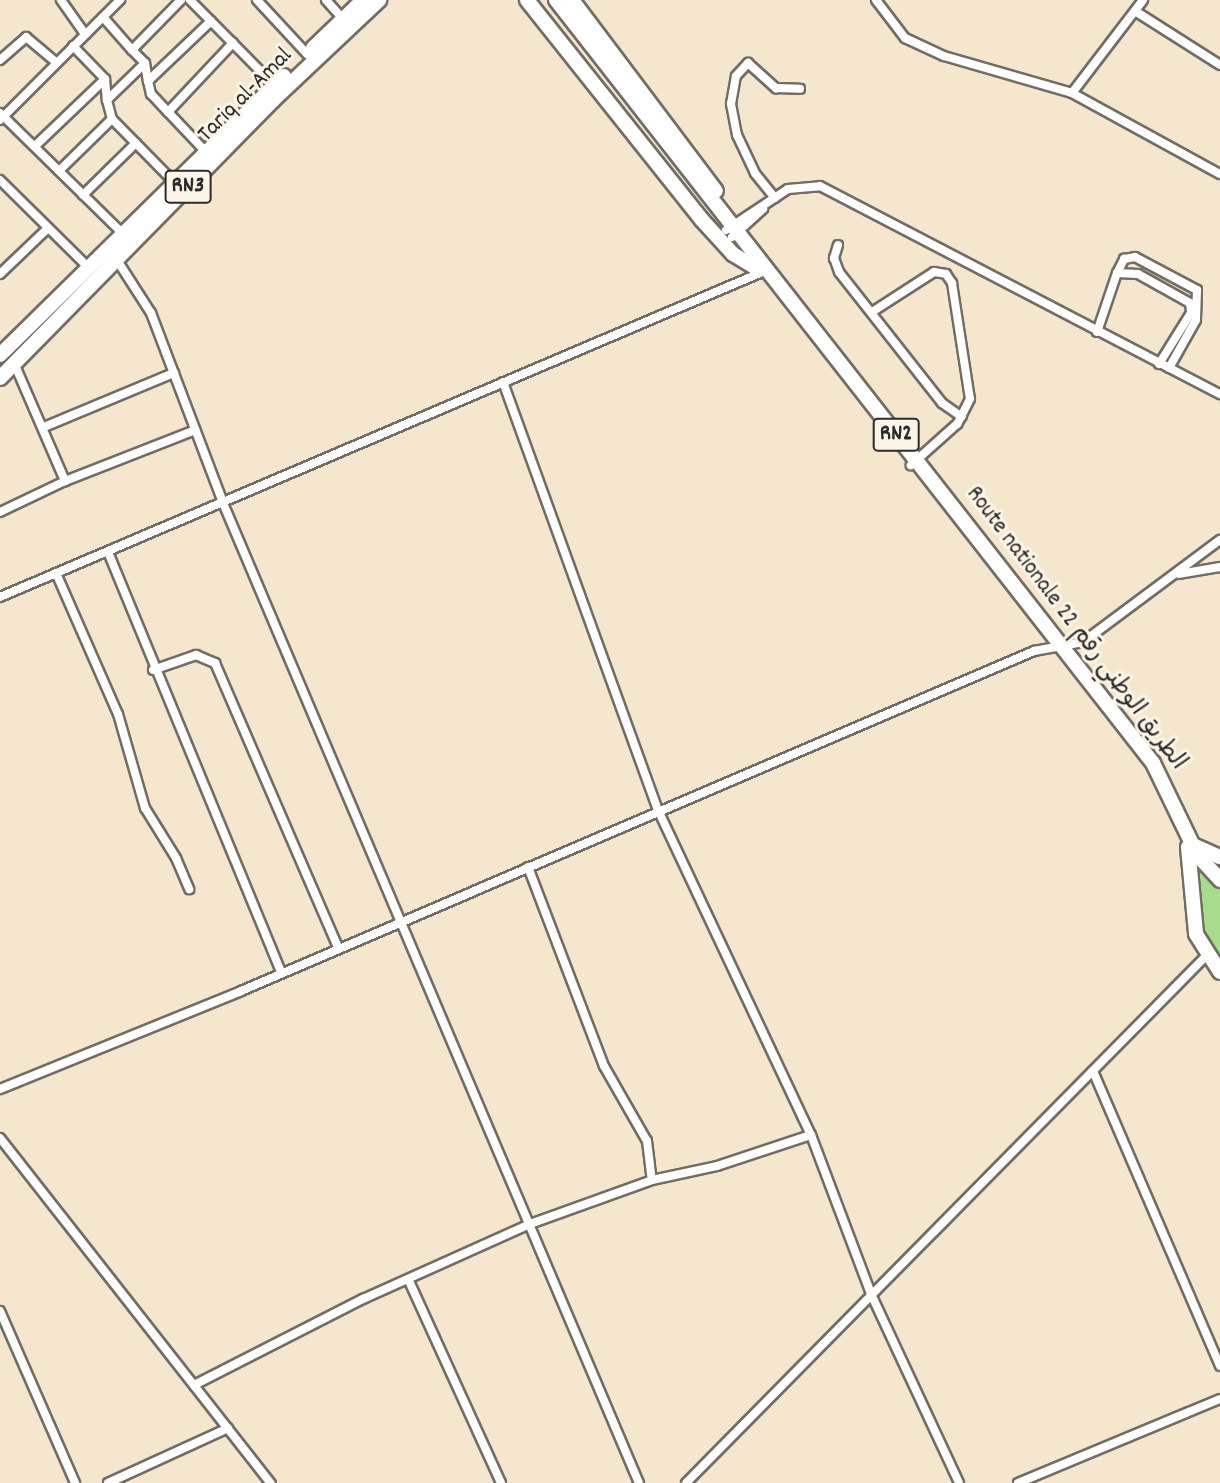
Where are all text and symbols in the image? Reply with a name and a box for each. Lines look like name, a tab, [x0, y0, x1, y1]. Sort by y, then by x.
street label: Tariq al-Amal	[193, 43, 299, 149]
road number: RN3	[164, 168, 212, 206]
road number: RN2	[872, 416, 920, 454]
street label: Route nationale 22 الطريق الوطني رقم	[959, 481, 1191, 777]

